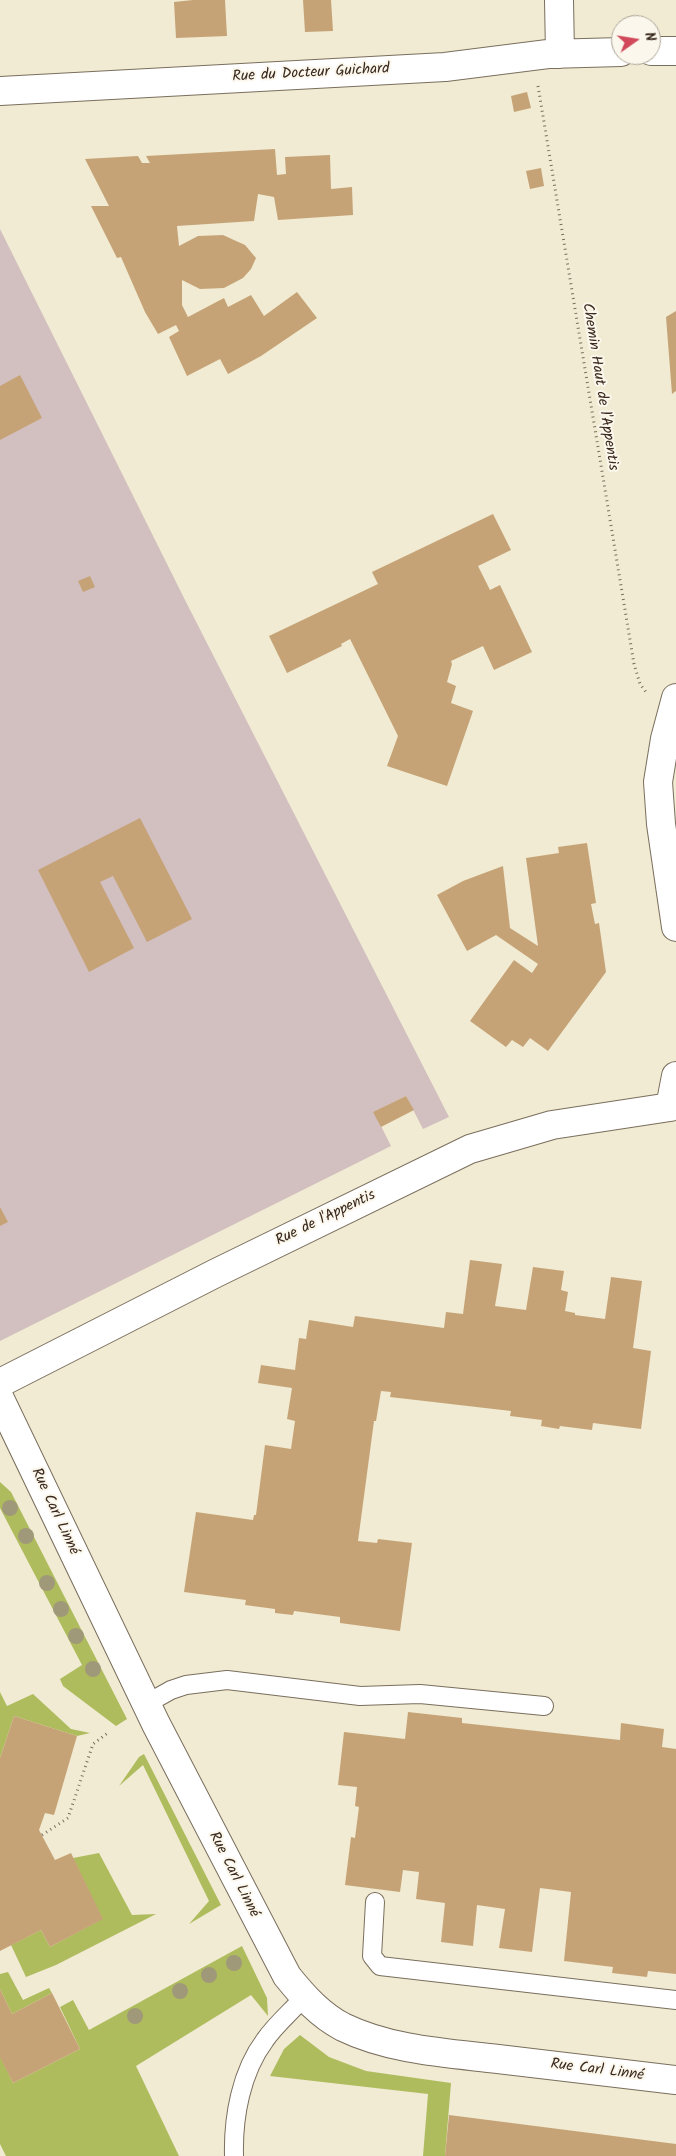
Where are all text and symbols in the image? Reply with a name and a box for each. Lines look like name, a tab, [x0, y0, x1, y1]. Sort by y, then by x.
north arrow	[611, 15, 661, 65]
text: N	[638, 30, 661, 44]
street label: Rue du Docteur Guichard	[232, 61, 390, 87]
street label: Chemin Haut de l'Appentis	[577, 302, 621, 472]
street label: Rue de l'Appentis	[273, 1187, 379, 1251]
street label: Rue Carl Linné	[26, 1466, 82, 1558]
street label: Rue Carl Linné	[204, 1829, 262, 1921]
street label: Rue Carl Linné	[549, 2056, 645, 2086]

